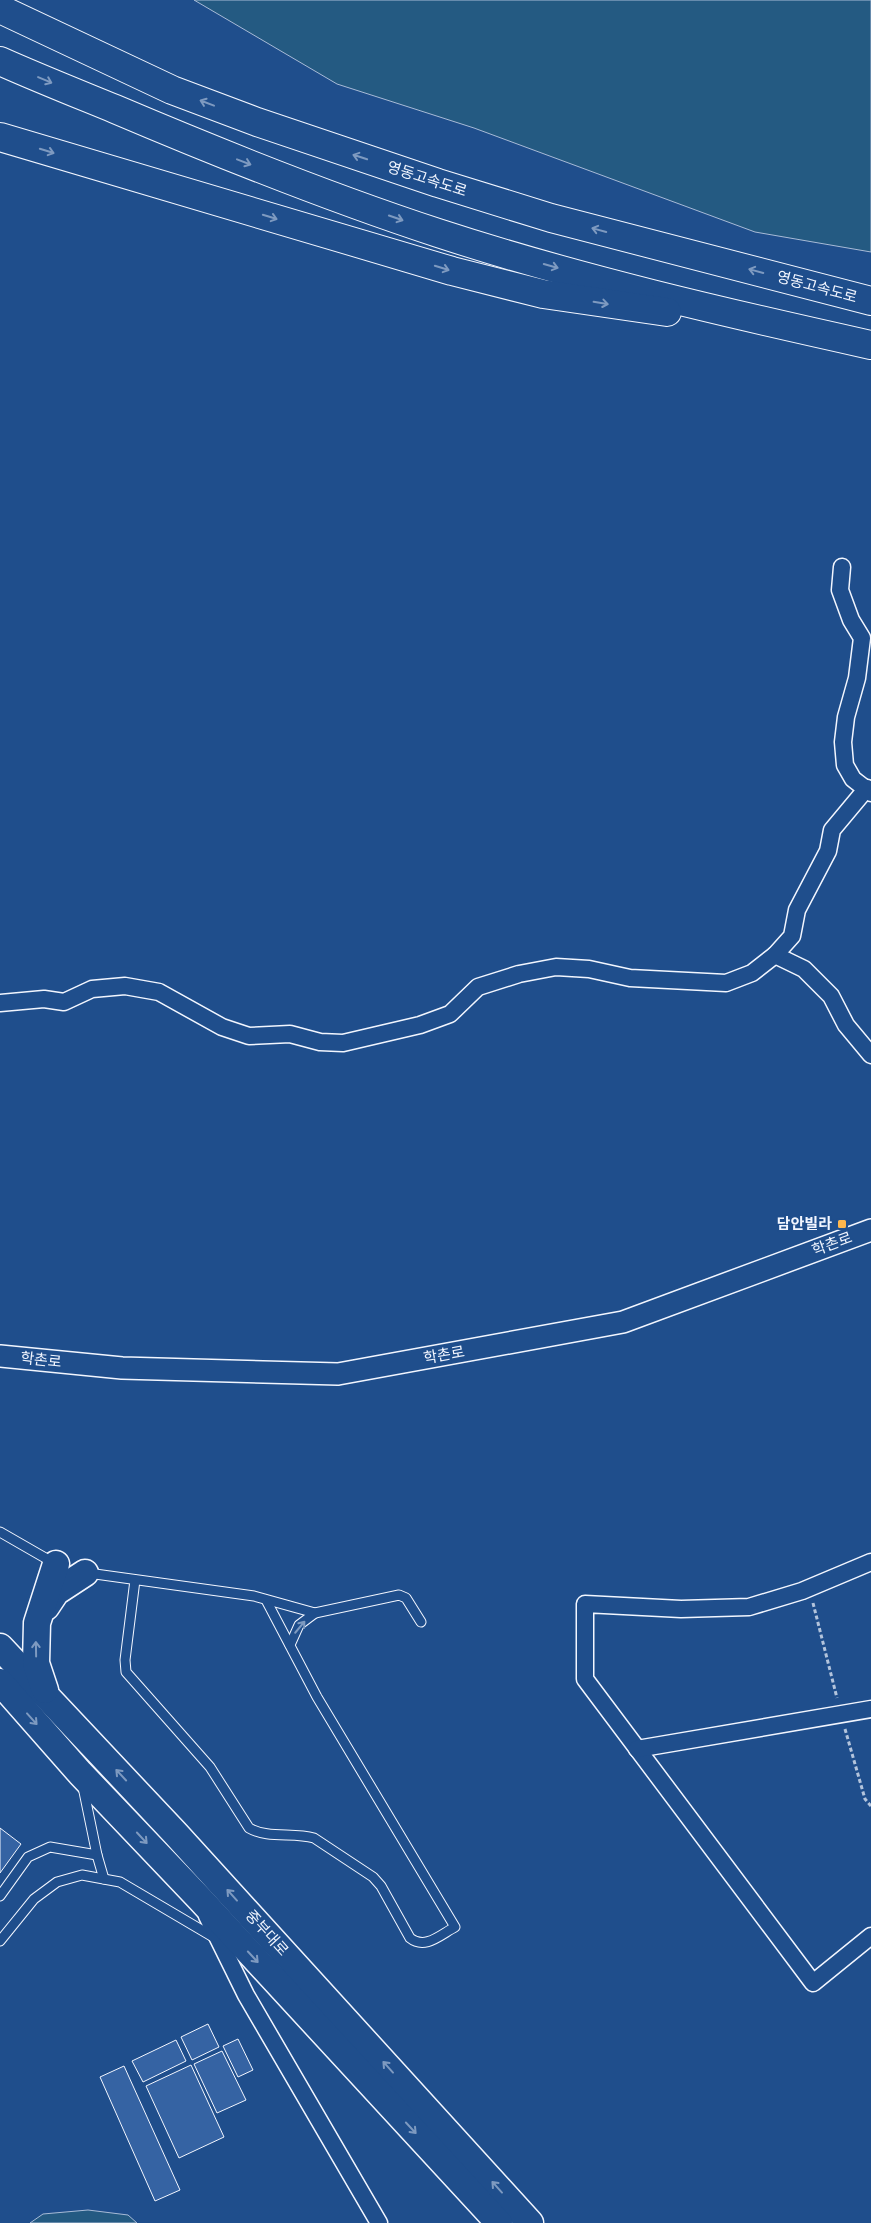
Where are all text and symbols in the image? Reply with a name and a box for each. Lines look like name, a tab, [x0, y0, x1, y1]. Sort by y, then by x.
one-way arrow	[37, 75, 52, 85]
one-way arrow	[199, 98, 215, 107]
one-way arrow	[38, 146, 54, 156]
one-way arrow	[353, 152, 368, 161]
street label: 영동고속도로	[385, 157, 469, 201]
one-way arrow	[236, 158, 251, 167]
one-way arrow	[261, 212, 277, 222]
one-way arrow	[388, 214, 403, 223]
one-way arrow	[591, 225, 607, 234]
one-way arrow	[543, 261, 559, 271]
one-way arrow	[434, 264, 450, 274]
one-way arrow	[749, 266, 765, 275]
street label: 영동고속도로	[774, 267, 860, 307]
one-way arrow	[592, 299, 608, 309]
place label: 담안빌라	[777, 1214, 832, 1234]
marker: 담안빌라	[836, 1218, 848, 1230]
street label: 학촌로	[809, 1228, 855, 1260]
street label: 학촌로	[422, 1342, 466, 1368]
street label: 학촌로	[19, 1348, 63, 1372]
one-way arrow	[294, 1620, 305, 1633]
one-way arrow	[31, 1641, 40, 1657]
one-way arrow	[27, 1712, 38, 1725]
one-way arrow	[115, 1769, 127, 1782]
one-way arrow	[136, 1832, 148, 1845]
one-way arrow	[226, 1888, 237, 1901]
street label: 중부대로	[241, 1906, 293, 1960]
one-way arrow	[247, 1950, 259, 1963]
one-way arrow	[382, 2060, 394, 2073]
one-way arrow	[405, 2121, 417, 2134]
one-way arrow	[492, 2180, 503, 2193]

